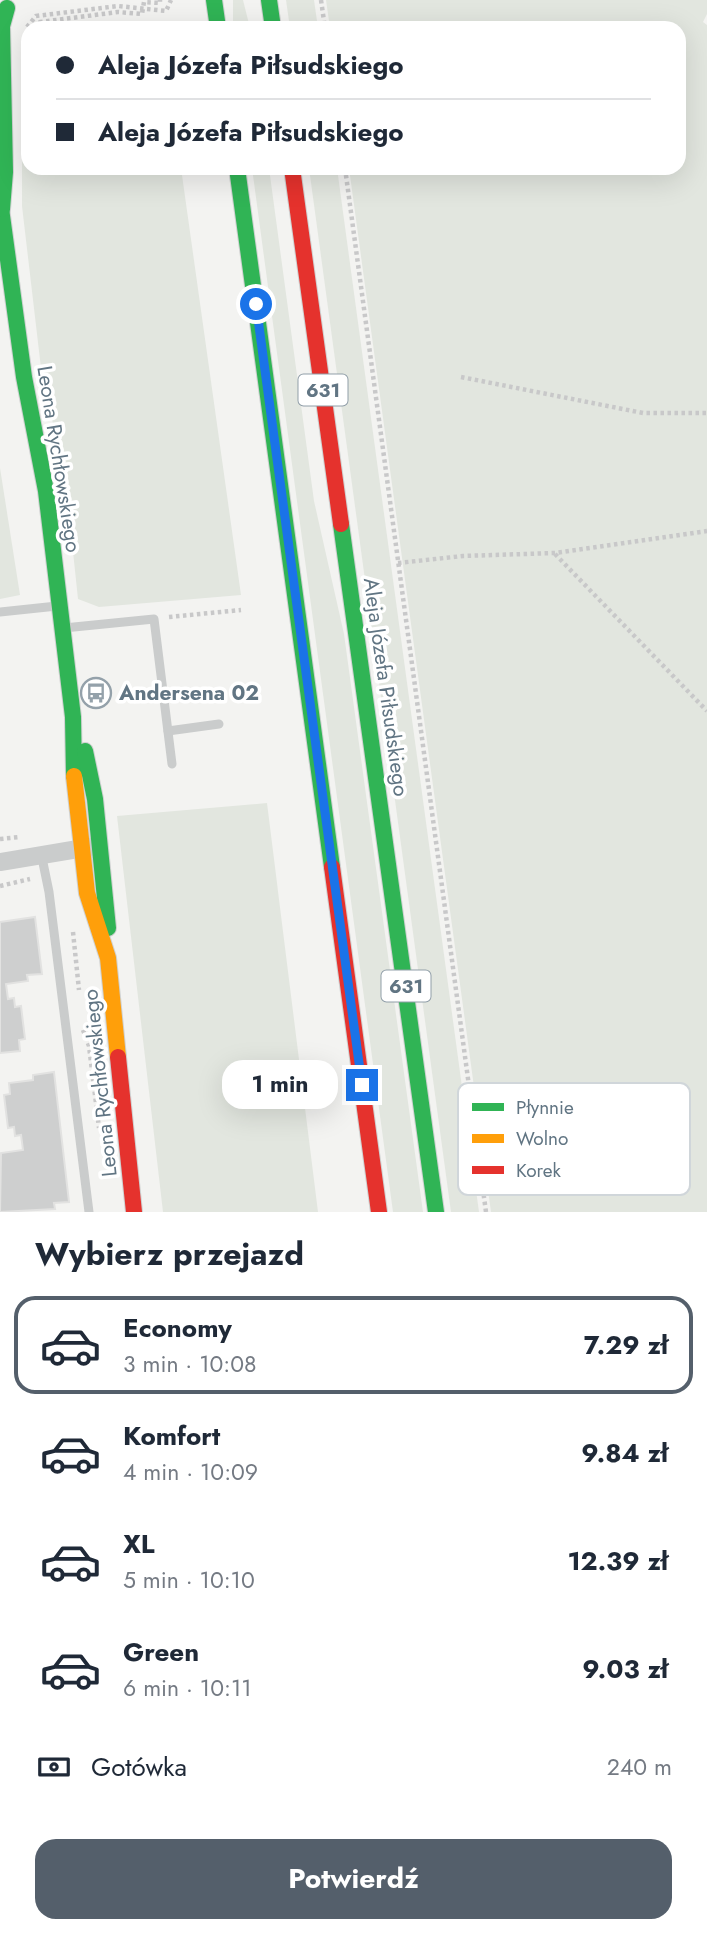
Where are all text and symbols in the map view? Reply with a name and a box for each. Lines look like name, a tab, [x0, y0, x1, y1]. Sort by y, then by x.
text: Aleja Józefa Piłsudskiego	[98, 46, 404, 84]
text: Aleja Józefa Piłsudskiego	[98, 113, 404, 151]
route start	[240, 288, 272, 320]
street label: Leona Rychłowskiego	[29, 364, 89, 554]
road number: 631	[298, 374, 348, 406]
street label: Aleja Józefa Piłsudskiego	[356, 576, 416, 798]
bus stop icon: Andersena 02	[79, 676, 113, 710]
place label: Andersena 02	[118, 678, 259, 708]
road number: 631	[382, 970, 430, 1002]
street label: Leona Rychłowskiego	[75, 988, 125, 1178]
callout: 1 min	[222, 1060, 338, 1110]
text: 1 min	[251, 1067, 309, 1101]
route end	[346, 1069, 378, 1101]
legend	[458, 1083, 690, 1195]
text: Płynnie	[516, 1094, 574, 1121]
text: Wolno	[516, 1125, 568, 1152]
text: Korek	[516, 1157, 562, 1184]
text: Wybierz przejazd	[35, 1231, 304, 1277]
text: Economy	[123, 1309, 232, 1347]
icon: car	[39, 1314, 102, 1377]
text: 7.29 zł	[584, 1326, 668, 1364]
text: 3 min · 10:08	[123, 1347, 257, 1381]
text: Komfort	[123, 1417, 220, 1455]
icon: car	[39, 1422, 102, 1485]
text: 9.84 zł	[581, 1434, 668, 1472]
text: 4 min · 10:09	[123, 1455, 258, 1489]
text: XL	[123, 1525, 155, 1563]
icon: car	[39, 1530, 102, 1593]
text: 12.39 zł	[567, 1542, 668, 1580]
text: 5 min · 10:10	[123, 1563, 255, 1597]
text: Green	[123, 1633, 199, 1671]
icon: car	[39, 1638, 102, 1701]
text: 9.03 zł	[582, 1650, 668, 1688]
text: 6 min · 10:11	[123, 1671, 252, 1705]
icon: cash	[35, 1748, 73, 1786]
text: Gotówka	[91, 1748, 187, 1786]
text: 240 m	[607, 1750, 672, 1784]
button: Potwierdź	[35, 1839, 672, 1919]

